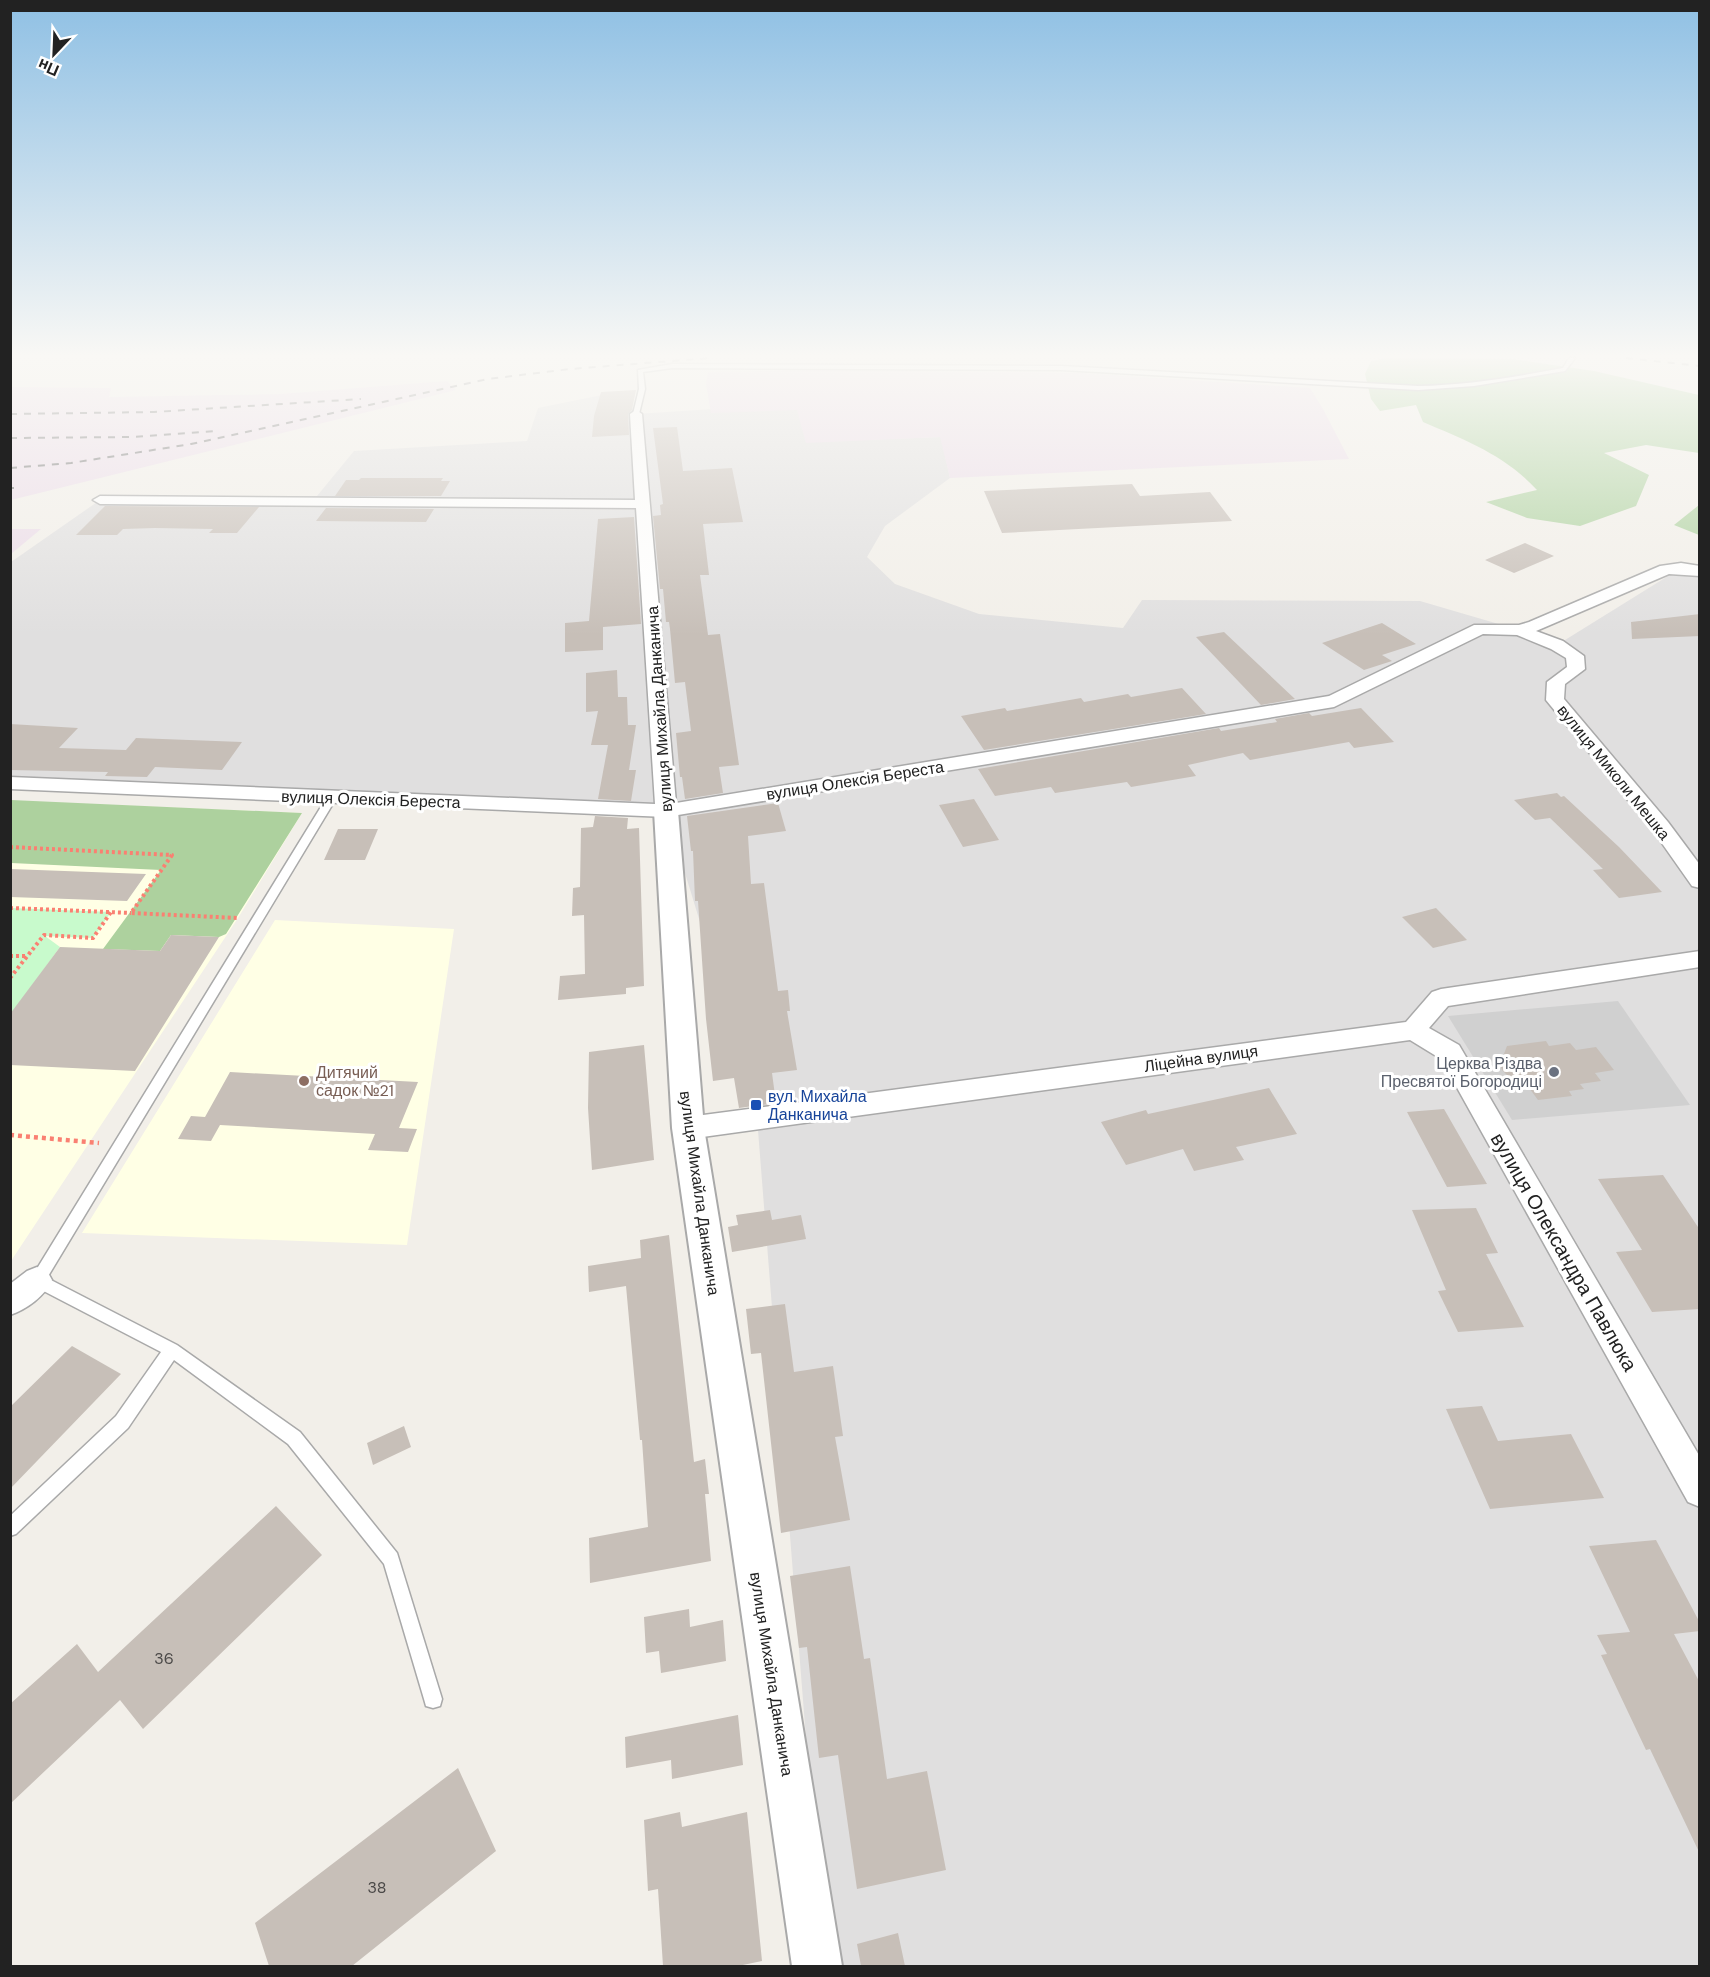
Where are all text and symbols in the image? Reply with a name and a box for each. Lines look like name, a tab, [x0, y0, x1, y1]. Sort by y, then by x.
north arrow	[24, 24, 84, 84]
text: Пн	[34, 54, 62, 81]
street label: вулиця Михайла Данканича	[642, 605, 677, 813]
street label: вулиця Миколи Мешка	[1553, 700, 1675, 844]
street label: вулиця Олексія Береста	[765, 756, 945, 805]
street label: вулиця Олексія Береста	[281, 786, 461, 813]
street label: Ліцейна вулиця	[1143, 1040, 1259, 1077]
place label: Церква Різдва Пресвятої Богородиці	[1381, 1053, 1542, 1092]
place label: Дитячий садок №21	[316, 1062, 394, 1101]
marker: Церква Різдва Пресвятої Богородиці	[1547, 1065, 1561, 1079]
marker: Дитячий садок №21	[297, 1074, 311, 1088]
place label: вул. Михайла Данканича	[768, 1086, 867, 1125]
street label: вулиця Михайла Данканича	[675, 1089, 724, 1297]
marker: вул. Михайла Данканича	[749, 1098, 763, 1112]
street label: вулиця Олександра Павлюка	[1485, 1128, 1644, 1377]
street label: вулиця Михайла Данканича	[745, 1571, 798, 1778]
house number: 36	[154, 1648, 174, 1669]
house number: 38	[367, 1877, 387, 1898]

